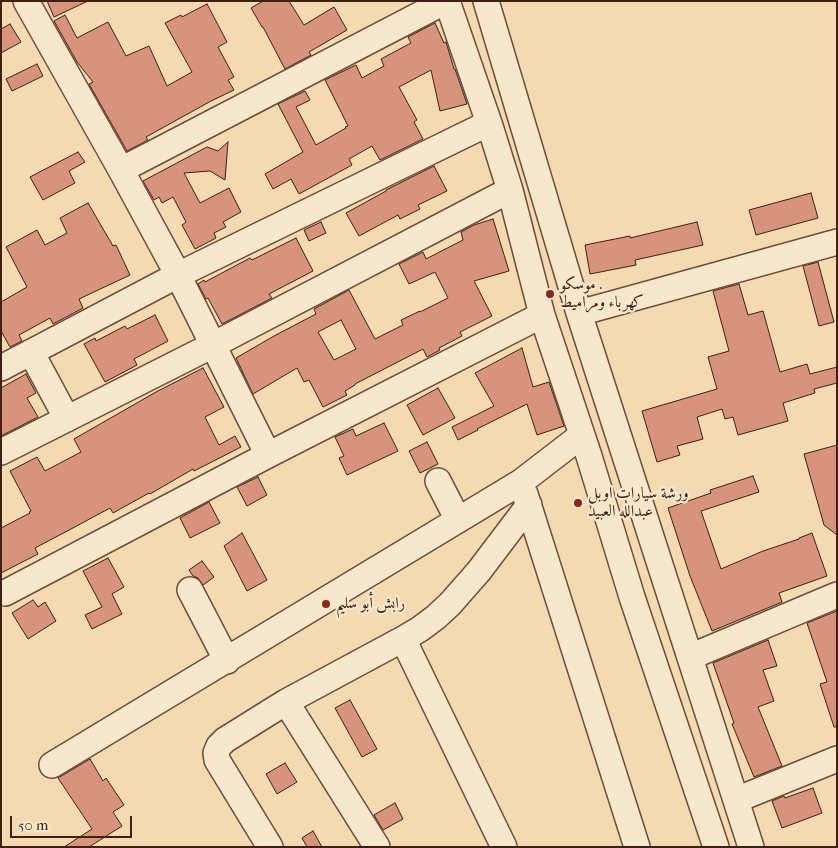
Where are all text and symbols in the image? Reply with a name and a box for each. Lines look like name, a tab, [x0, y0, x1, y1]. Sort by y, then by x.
place label: موسكو . كهرباء ومراميط	[560, 275, 644, 313]
marker: موسكو . كهرباء ومراميط	[544, 288, 556, 300]
place label: ورشة سيارات اوبل عبدالله العبيد	[588, 484, 689, 522]
marker: ورشة سيارات اوبل عبدالله العبيد	[572, 497, 584, 509]
place label: رابش أبو سليم	[336, 594, 405, 614]
marker: رابش أبو سليم	[320, 598, 332, 610]
scale bar	[12, 806, 135, 838]
text: 50 m	[18, 816, 48, 834]

